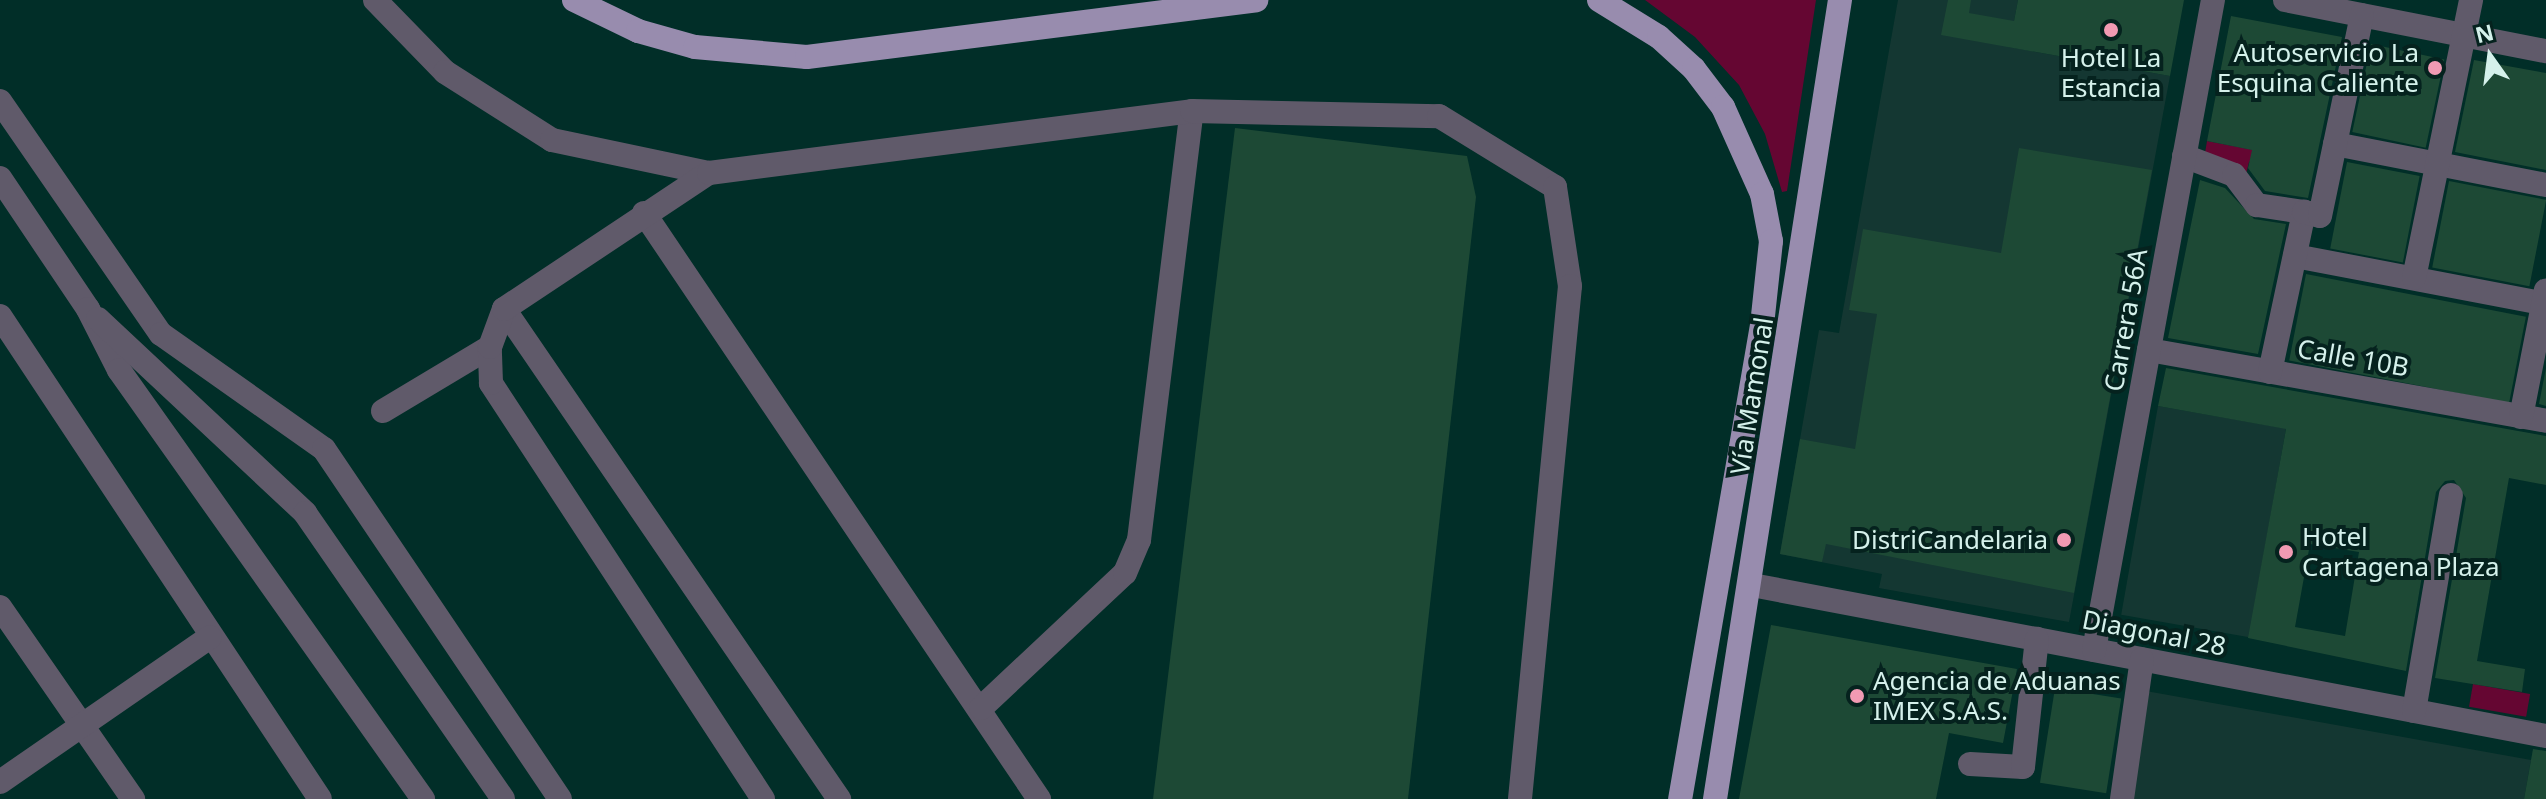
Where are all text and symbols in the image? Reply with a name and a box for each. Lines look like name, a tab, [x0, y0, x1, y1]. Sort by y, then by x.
north arrow	[2450, 16, 2530, 96]
text: N	[2472, 16, 2496, 49]
marker: Hotel La Estancia	[2102, 21, 2120, 39]
place label: Autoservicio La Esquina Caliente	[2217, 37, 2419, 98]
place label: Hotel La Estancia	[2061, 42, 2161, 104]
marker: Autoservicio La Esquina Caliente	[2426, 59, 2444, 77]
street label: Carrera 56A	[2098, 246, 2154, 394]
street label: Vía Mamonal	[1724, 315, 1780, 477]
street label: Calle 10B	[2295, 333, 2411, 383]
place label: Hotel Cartagena Plaza	[2302, 521, 2500, 582]
place label: DistriCandelaria	[1852, 524, 2048, 556]
marker: DistriCandelaria	[2055, 531, 2073, 549]
marker: Hotel Cartagena Plaza	[2277, 543, 2295, 561]
street label: Diagonal 28	[2079, 604, 2229, 662]
place label: Agencia de Aduanas IMEX S.A.S.	[1873, 665, 2121, 726]
marker: Agencia de Aduanas IMEX S.A.S.	[1848, 687, 1866, 705]

